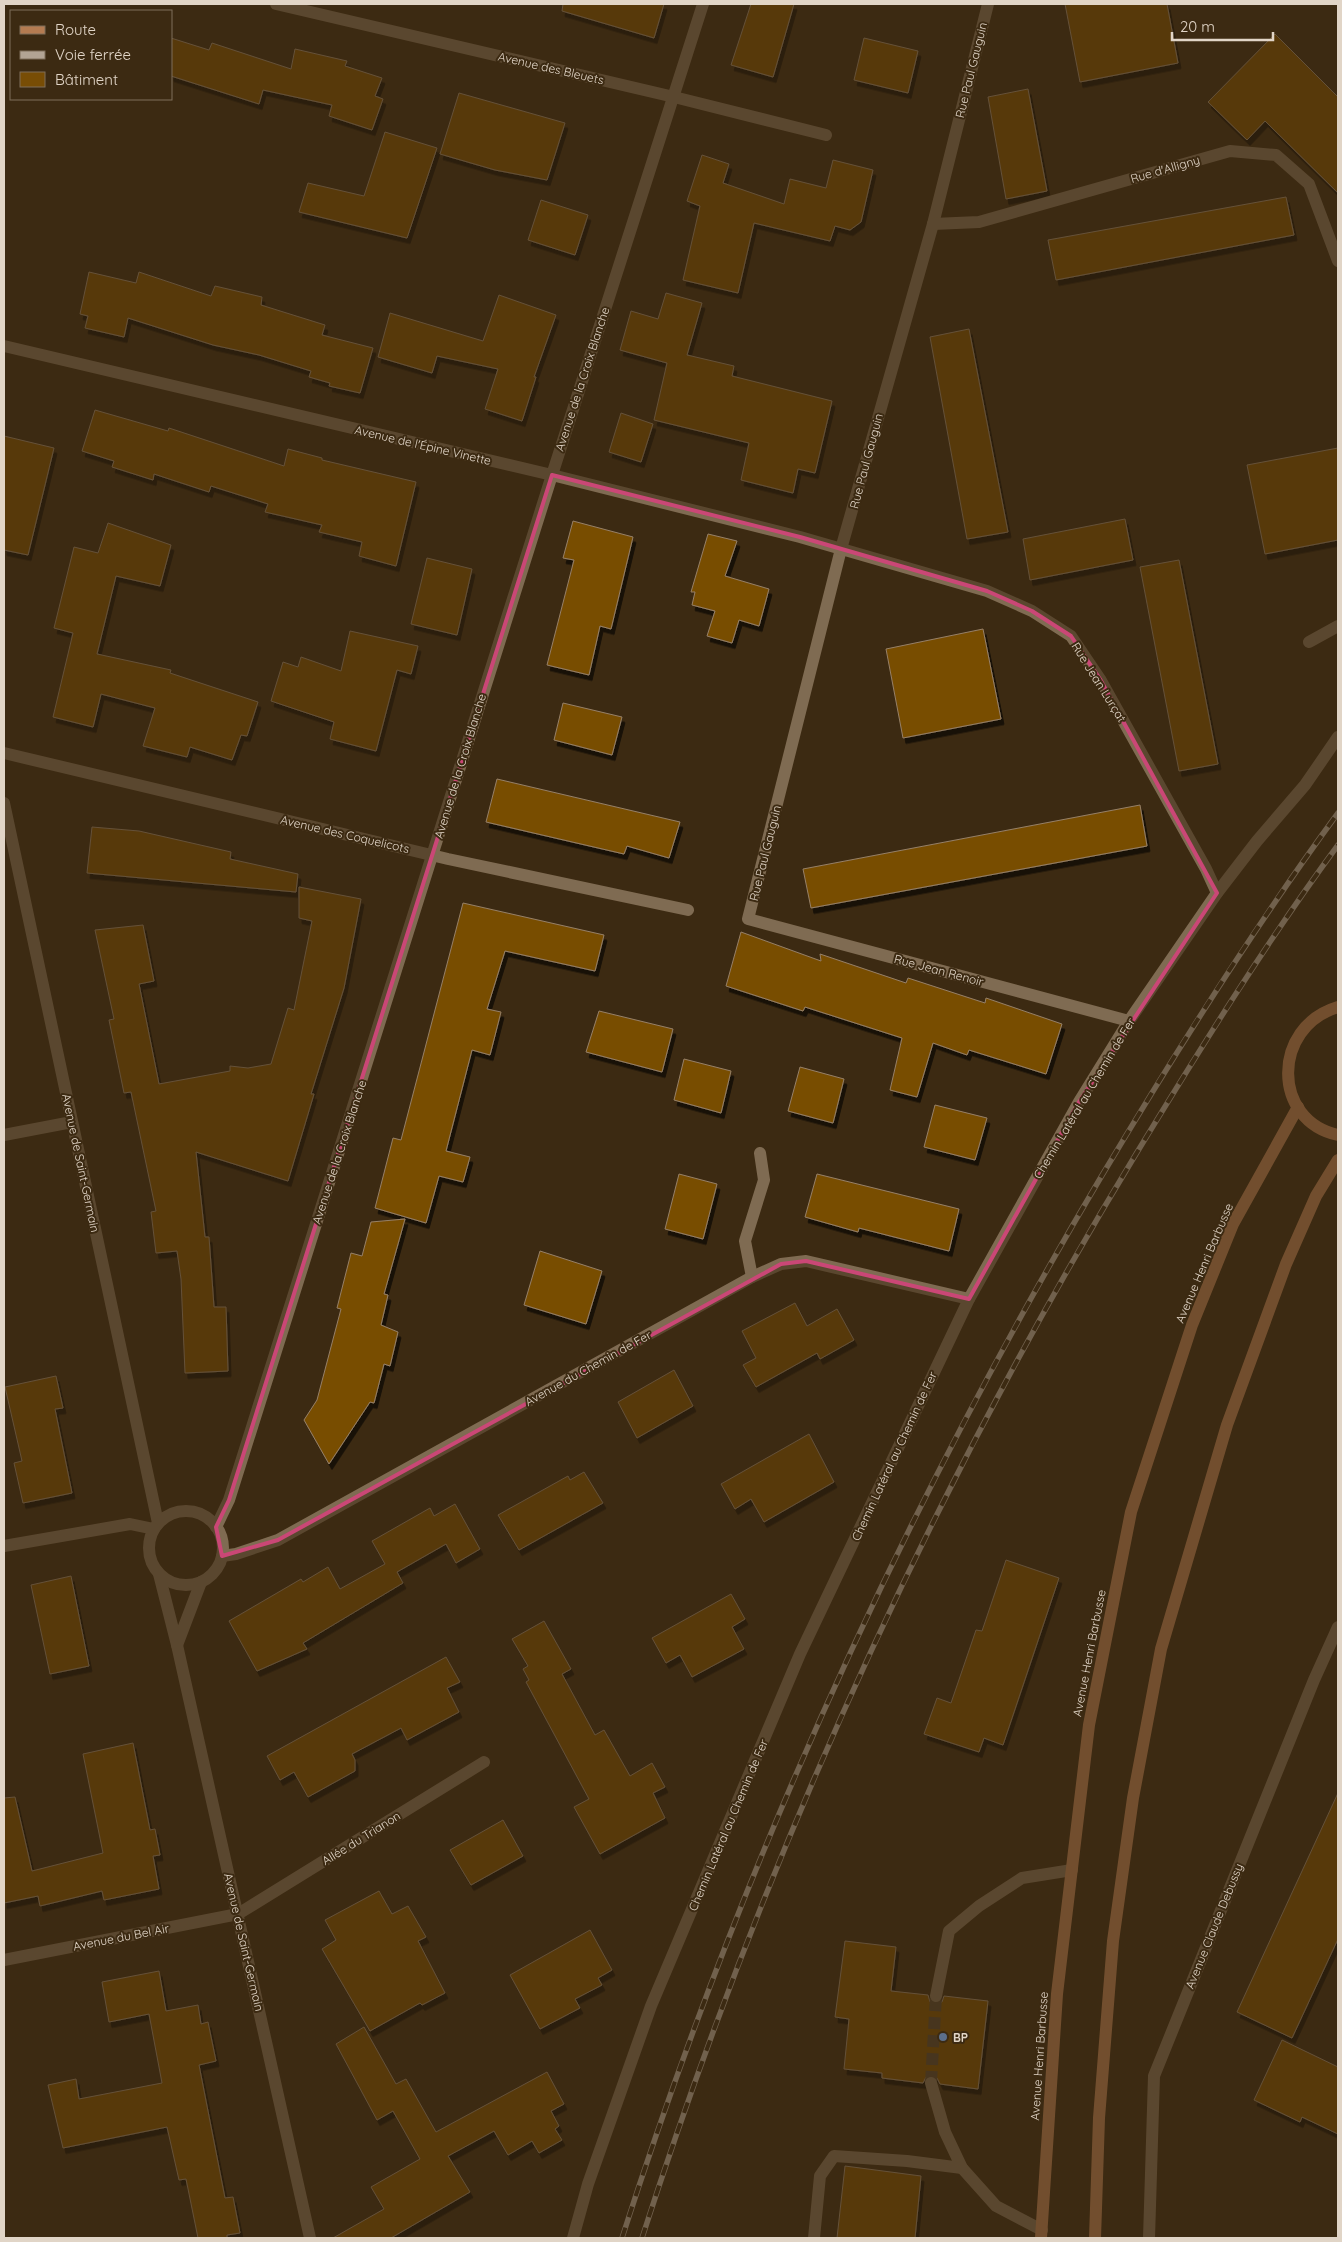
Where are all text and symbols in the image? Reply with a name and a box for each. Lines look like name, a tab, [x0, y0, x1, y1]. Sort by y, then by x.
legend	[10, 10, 172, 100]
scale bar	[1172, 10, 1273, 42]
text: 20 m	[1180, 17, 1215, 36]
text: Route	[55, 20, 96, 39]
street label: Rue Paul Gauguin	[952, 21, 990, 119]
text: Voie ferrée	[55, 45, 131, 64]
street label: Avenue des Bleuets	[497, 49, 606, 88]
text: Bâtiment	[55, 70, 118, 89]
street label: Rue d'Alligny	[1129, 152, 1201, 186]
street label: Avenue de la Croix Blanche	[552, 305, 612, 453]
street label: Rue Paul Gauguin	[846, 412, 886, 510]
street label: Avenue de l'Épine Vinette	[353, 422, 493, 468]
street label: Rue Jean Lurçat	[1068, 639, 1130, 725]
street label: Avenue de la Croix Blanche	[431, 692, 489, 840]
street label: Rue Paul Gauguin	[746, 804, 784, 902]
street label: Avenue des Coquelicots	[279, 812, 411, 856]
street label: Rue Jean Renoir	[893, 951, 986, 989]
street label: Chemin Latéral au Chemin de Fer	[1030, 1014, 1138, 1181]
street label: Avenue de la Croix Blanche	[309, 1078, 369, 1226]
street label: Avenue de Saint-Germain	[59, 1092, 103, 1234]
street label: Avenue Henri Barbusse	[1172, 1201, 1236, 1325]
street label: Avenue du Chemin de Fer	[522, 1327, 654, 1409]
street label: Chemin Latéral au Chemin de Fer	[848, 1369, 940, 1543]
street label: Avenue Henri Barbusse	[1069, 1588, 1109, 1718]
street label: Chemin Latéral au Chemin de Fer	[685, 1737, 771, 1913]
street label: Allée du Trianon	[319, 1808, 403, 1868]
street label: Avenue Claude Debussy	[1182, 1861, 1246, 1991]
street label: Avenue de Saint-Germain	[221, 1871, 267, 2013]
street label: Avenue du Bel Air	[72, 1920, 171, 1954]
street label: Avenue Henri Barbusse	[1027, 1991, 1051, 2121]
place label: BP	[953, 2030, 968, 2045]
marker: BP	[937, 2031, 949, 2043]

